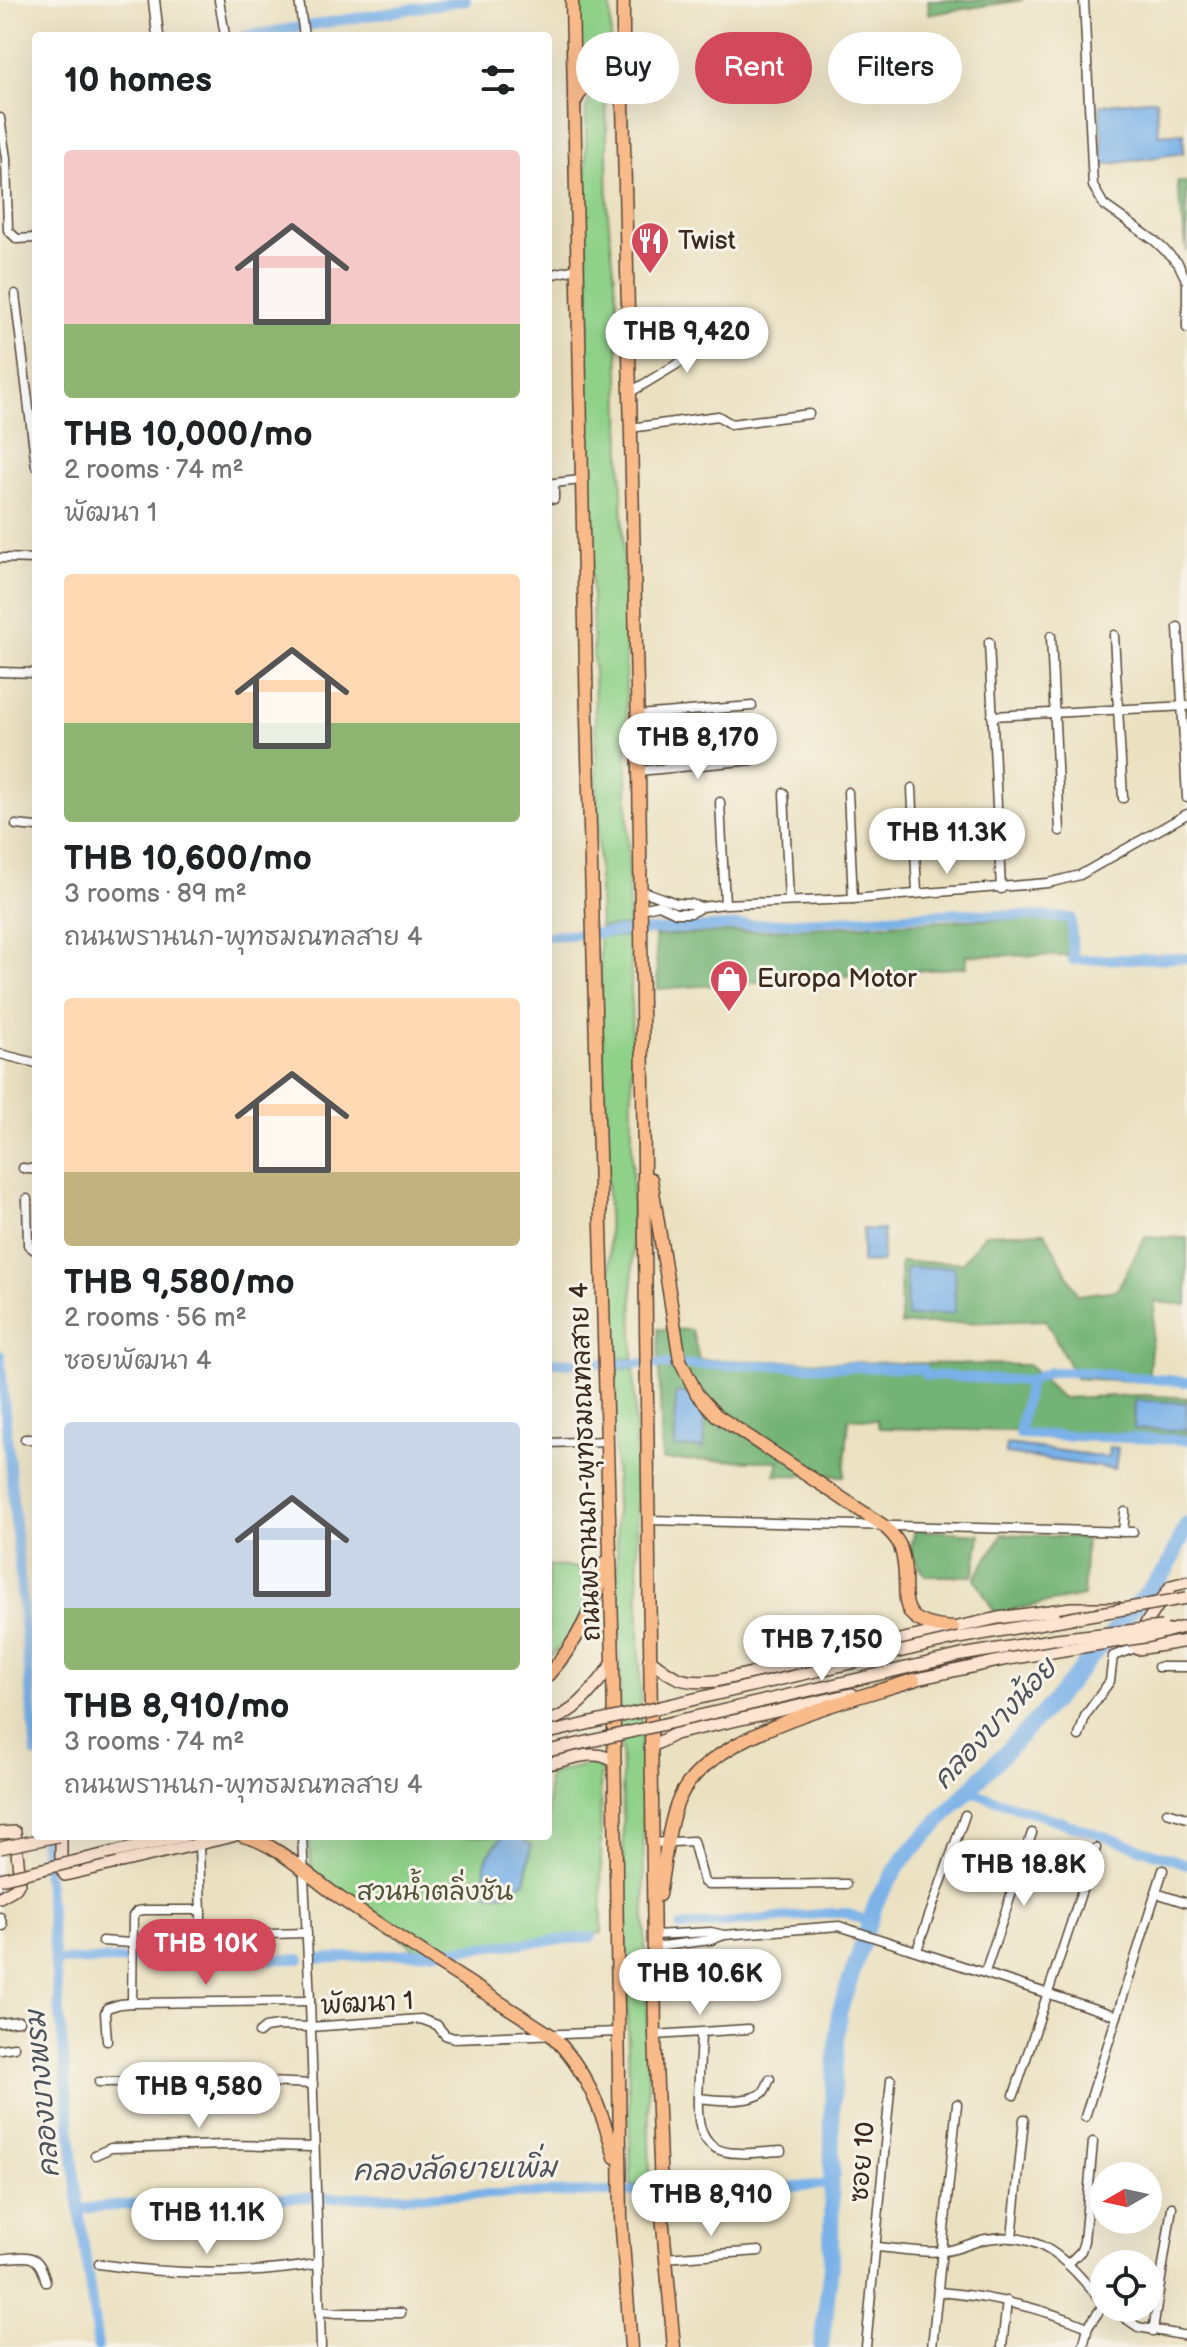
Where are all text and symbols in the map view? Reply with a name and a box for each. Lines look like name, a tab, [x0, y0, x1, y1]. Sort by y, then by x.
chip: Buy	[576, 32, 679, 104]
chip: Rent	[695, 32, 812, 104]
chip: Filters	[828, 32, 962, 104]
icon: filters	[476, 58, 520, 102]
text: 10 homes	[64, 60, 212, 101]
icon: home	[220, 202, 364, 346]
restaurant icon: Twist	[629, 220, 671, 275]
place label: Twist	[678, 226, 736, 257]
pin: THB 9,420	[595, 307, 779, 375]
text: THB 9,420	[623, 317, 751, 348]
text: THB 10,000/mo	[64, 414, 313, 455]
text: 2 rooms · 74 m²	[64, 455, 244, 486]
text: พัฒนา 1	[64, 498, 157, 529]
icon: home	[220, 626, 364, 770]
pin: THB 8,170	[606, 713, 790, 781]
text: THB 8,170	[637, 723, 759, 754]
pin: THB 11.3K	[855, 808, 1039, 876]
text: THB 11.3K	[887, 818, 1007, 849]
text: THB 10,600/mo	[64, 838, 312, 879]
text: 3 rooms · 89 m²	[64, 879, 247, 910]
text: ถนนพรานนก-พุทธมณฑลสาย 4	[64, 922, 423, 953]
shop icon: Europa Motor	[708, 958, 750, 1013]
place label: Europa Motor	[757, 964, 917, 995]
icon: home	[220, 1050, 364, 1194]
text: THB 9,580/mo	[64, 1262, 295, 1303]
street label: ถนนพรานนก-พุทธมณฑลสาย 4	[564, 1282, 610, 1642]
text: 2 rooms · 56 m²	[64, 1303, 247, 1334]
text: ซอยพัฒนา 4	[64, 1346, 212, 1377]
icon: home	[220, 1474, 364, 1618]
pin: THB 7,150	[730, 1615, 914, 1683]
text: THB 7,150	[761, 1625, 883, 1656]
water label: คลองบางน้อย	[925, 1649, 1066, 1796]
text: THB 8,910/mo	[64, 1686, 289, 1727]
text: 3 rooms · 74 m²	[64, 1727, 244, 1758]
text: ถนนพรานนก-พุทธมณฑลสาย 4	[64, 1770, 423, 1801]
pin: THB 18.8K	[932, 1840, 1116, 1908]
text: THB 18.8K	[962, 1850, 1086, 1881]
park label: สวนน้ำตลิ่งชัน	[357, 1868, 514, 1908]
pin: THB 10K	[132, 1919, 280, 1987]
text: THB 10K	[154, 1929, 258, 1960]
pin: THB 10.6K	[608, 1949, 792, 2017]
text: THB 10.6K	[637, 1959, 763, 1990]
street label: พัฒนา 1	[320, 1986, 414, 2022]
water label: คลองบางพรม	[19, 2007, 67, 2179]
pin: THB 9,580	[107, 2062, 291, 2130]
text: THB 9,580	[135, 2072, 263, 2103]
street label: ซอย 10	[844, 2120, 882, 2204]
water label: คลองลัดยายเพิ่ม	[353, 2143, 559, 2188]
north arrow	[1090, 2162, 1162, 2234]
map controls	[1090, 2162, 1162, 2322]
pin: THB 8,910	[619, 2170, 803, 2238]
text: THB 8,910	[649, 2180, 773, 2211]
pin: THB 11.1K	[115, 2188, 299, 2256]
text: THB 11.1K	[149, 2198, 265, 2229]
button: locate	[1090, 2250, 1162, 2322]

